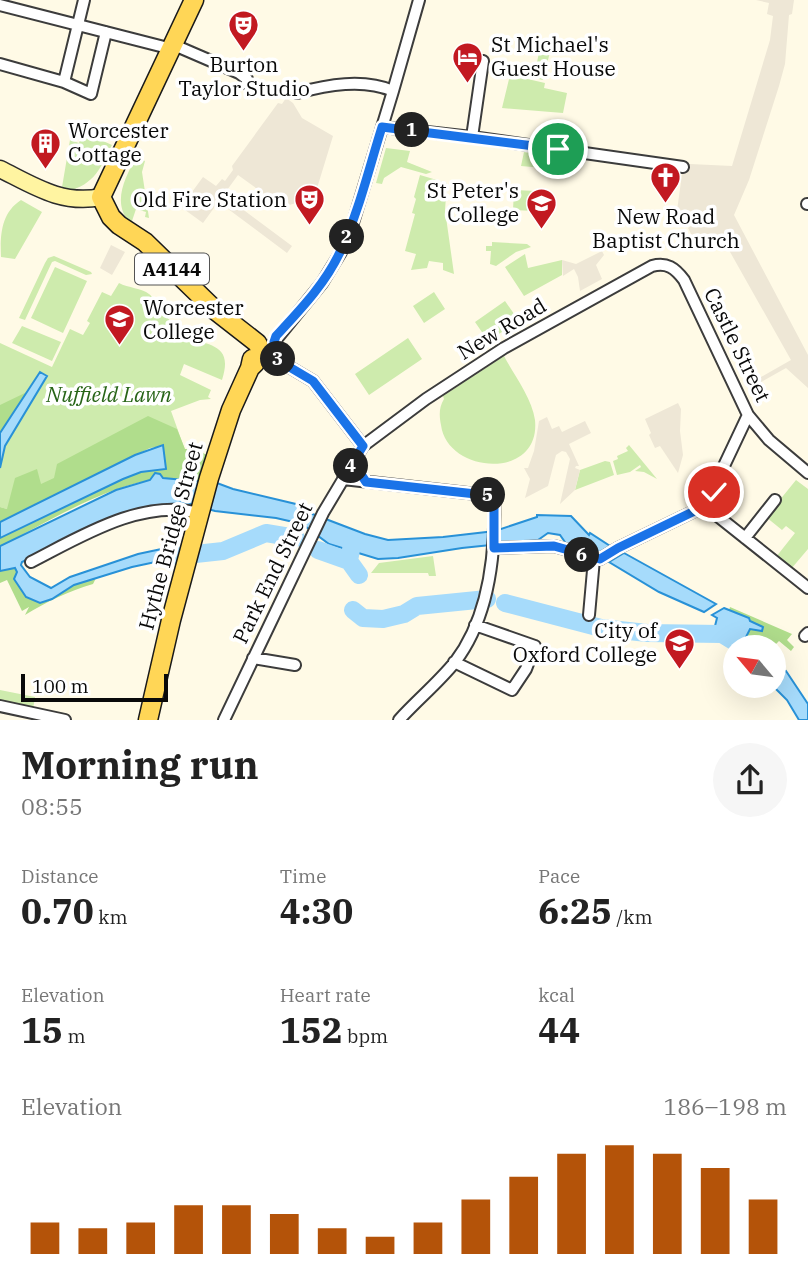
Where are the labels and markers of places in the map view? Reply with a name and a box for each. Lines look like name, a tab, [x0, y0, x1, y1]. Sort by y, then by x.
theatre icon: Burton Taylor Studio	[227, 8, 261, 52]
place label: St Michael's Guest House	[491, 30, 616, 82]
hotel icon: St Michael's Guest House	[451, 40, 485, 84]
place label: Burton Taylor Studio	[178, 50, 310, 102]
pin: 1	[394, 113, 430, 148]
place label: Worcester Cottage	[68, 116, 169, 168]
pin	[528, 119, 588, 179]
building icon: Worcester Cottage	[28, 126, 62, 170]
church icon: New Road Baptist Church	[649, 160, 683, 204]
place label: St Peter's College	[427, 176, 519, 228]
theatre icon: Old Fire Station	[293, 183, 327, 227]
place label: Old Fire Station	[133, 185, 287, 213]
school or university icon: St Peter's College	[525, 186, 559, 230]
place label: New Road Baptist Church	[592, 202, 740, 254]
pin: 2	[330, 219, 364, 254]
place label: Worcester College	[143, 293, 244, 345]
school or university icon: Worcester College	[103, 303, 137, 347]
pin: 3	[260, 342, 296, 376]
pin: 4	[334, 448, 368, 484]
pin	[684, 462, 744, 522]
pin: 5	[470, 477, 505, 512]
pin: 6	[564, 538, 600, 572]
place label: City of Oxford College	[513, 616, 659, 668]
school or university icon: City of Oxford College	[663, 626, 697, 670]

